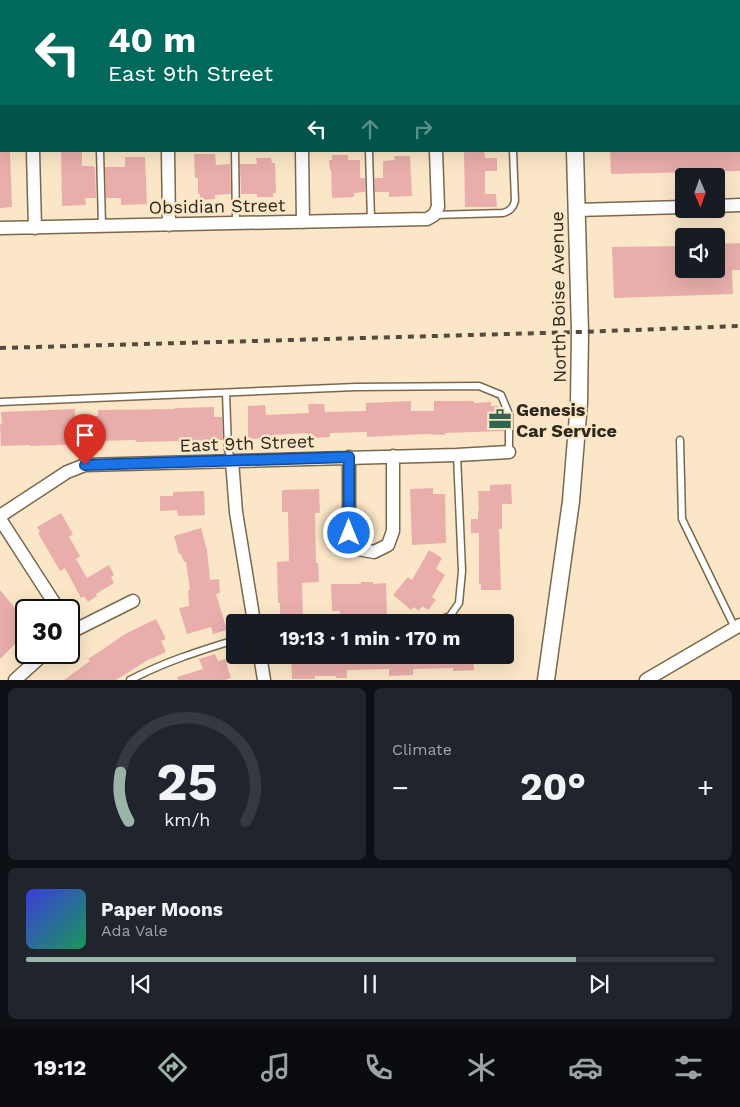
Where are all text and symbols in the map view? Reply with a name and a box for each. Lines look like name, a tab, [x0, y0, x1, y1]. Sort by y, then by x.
text: 40 m	[108, 19, 196, 61]
icon: left	[25, 20, 90, 85]
text: East 9th Street	[108, 61, 273, 86]
icon: left	[303, 115, 331, 143]
icon: ahead	[356, 115, 384, 143]
icon: right	[409, 115, 437, 143]
north arrow	[675, 168, 725, 218]
map controls	[675, 168, 725, 278]
street label: Obsidian Street	[148, 194, 286, 218]
street label: North Boise Avenue	[546, 211, 570, 383]
button: sound	[675, 228, 725, 278]
place label: Genesis Car Service	[516, 399, 617, 441]
office icon: Genesis Car Service	[487, 406, 513, 432]
pin	[64, 414, 106, 465]
icon: arrive	[71, 421, 99, 449]
street label: East 9th Street	[179, 430, 315, 456]
position arrow	[322, 506, 374, 558]
speed limit sign: 30	[15, 599, 80, 664]
text: 19:13 · 1 min · 170 m	[280, 627, 460, 650]
text: Climate	[392, 740, 452, 759]
text: 25	[156, 752, 218, 813]
text: 20°	[520, 765, 586, 809]
text: −	[392, 771, 409, 804]
text: +	[697, 771, 714, 804]
text: km/h	[164, 809, 210, 830]
text: Paper Moons	[101, 898, 223, 921]
text: Ada Vale	[101, 921, 168, 940]
icon: previous	[127, 970, 155, 998]
icon: pause	[356, 970, 384, 998]
icon: next	[585, 970, 613, 998]
icon: directions	[155, 1050, 190, 1085]
icon: music	[258, 1050, 293, 1085]
icon: phone	[361, 1050, 396, 1085]
icon: climate	[464, 1050, 499, 1085]
icon: car	[568, 1050, 603, 1085]
icon: filters	[671, 1050, 706, 1085]
text: 19:12	[34, 1055, 86, 1080]

